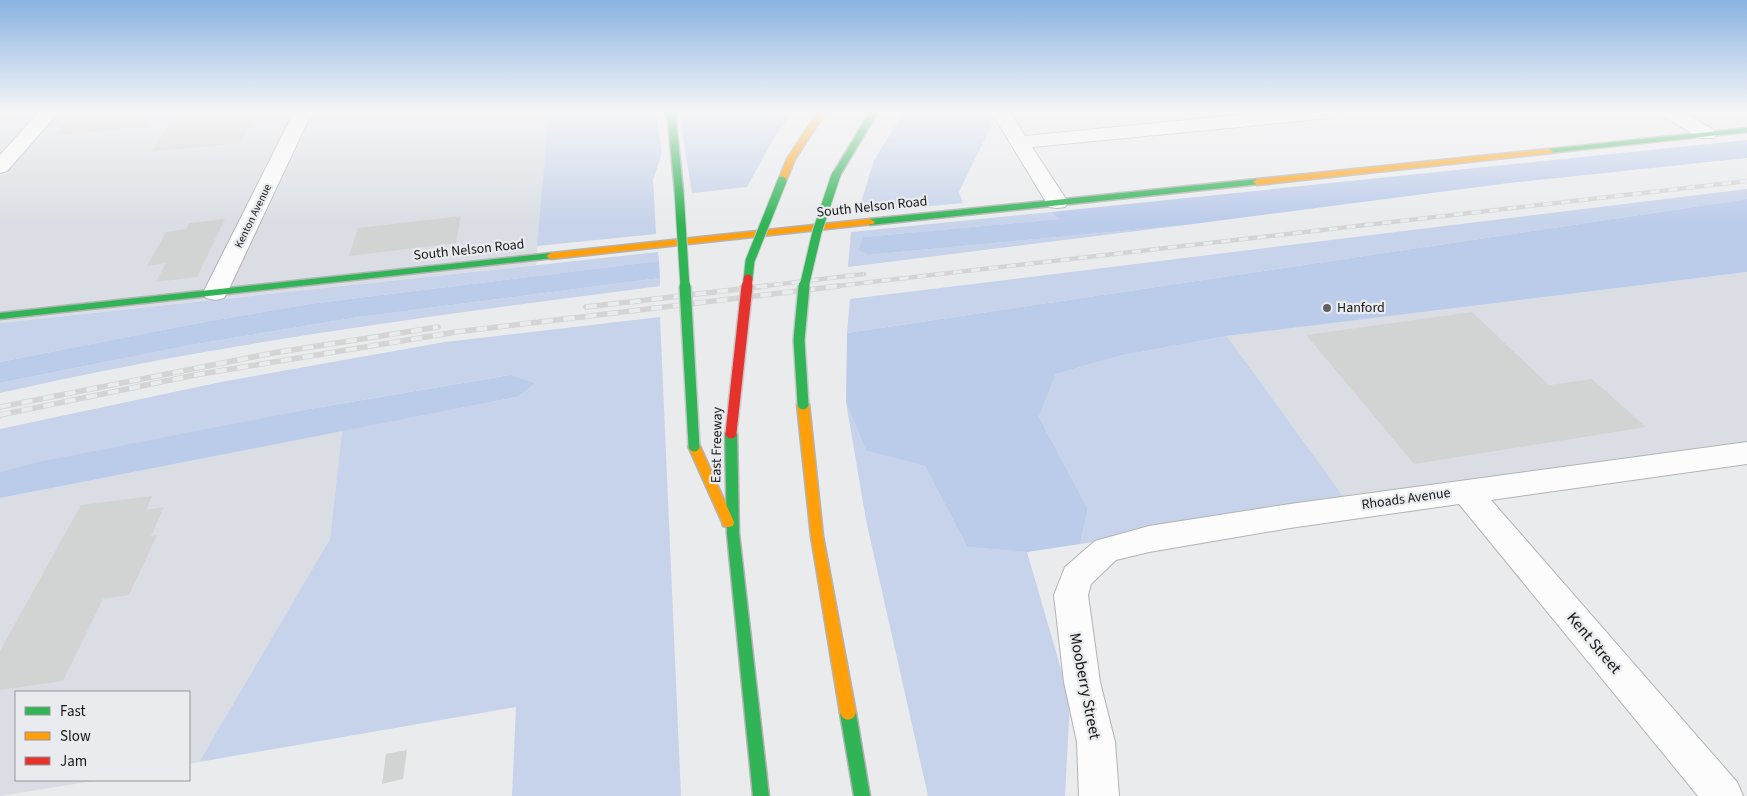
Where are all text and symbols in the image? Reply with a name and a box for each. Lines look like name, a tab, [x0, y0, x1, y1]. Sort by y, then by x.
street label: Kenton Avenue	[231, 181, 275, 250]
street label: South Nelson Road	[816, 191, 928, 223]
street label: South Nelson Road	[413, 234, 525, 266]
place label: Hanford	[1337, 298, 1385, 318]
marker: Hanford	[1321, 302, 1333, 314]
street label: East Freeway	[706, 406, 728, 483]
street label: Rhoads Avenue	[1360, 483, 1452, 515]
street label: Kent Street	[1562, 607, 1627, 679]
street label: Mooberry Street	[1064, 631, 1106, 742]
legend	[15, 691, 190, 781]
text: Fast	[60, 701, 86, 722]
text: Slow	[60, 726, 91, 747]
text: Jam	[60, 751, 87, 772]

